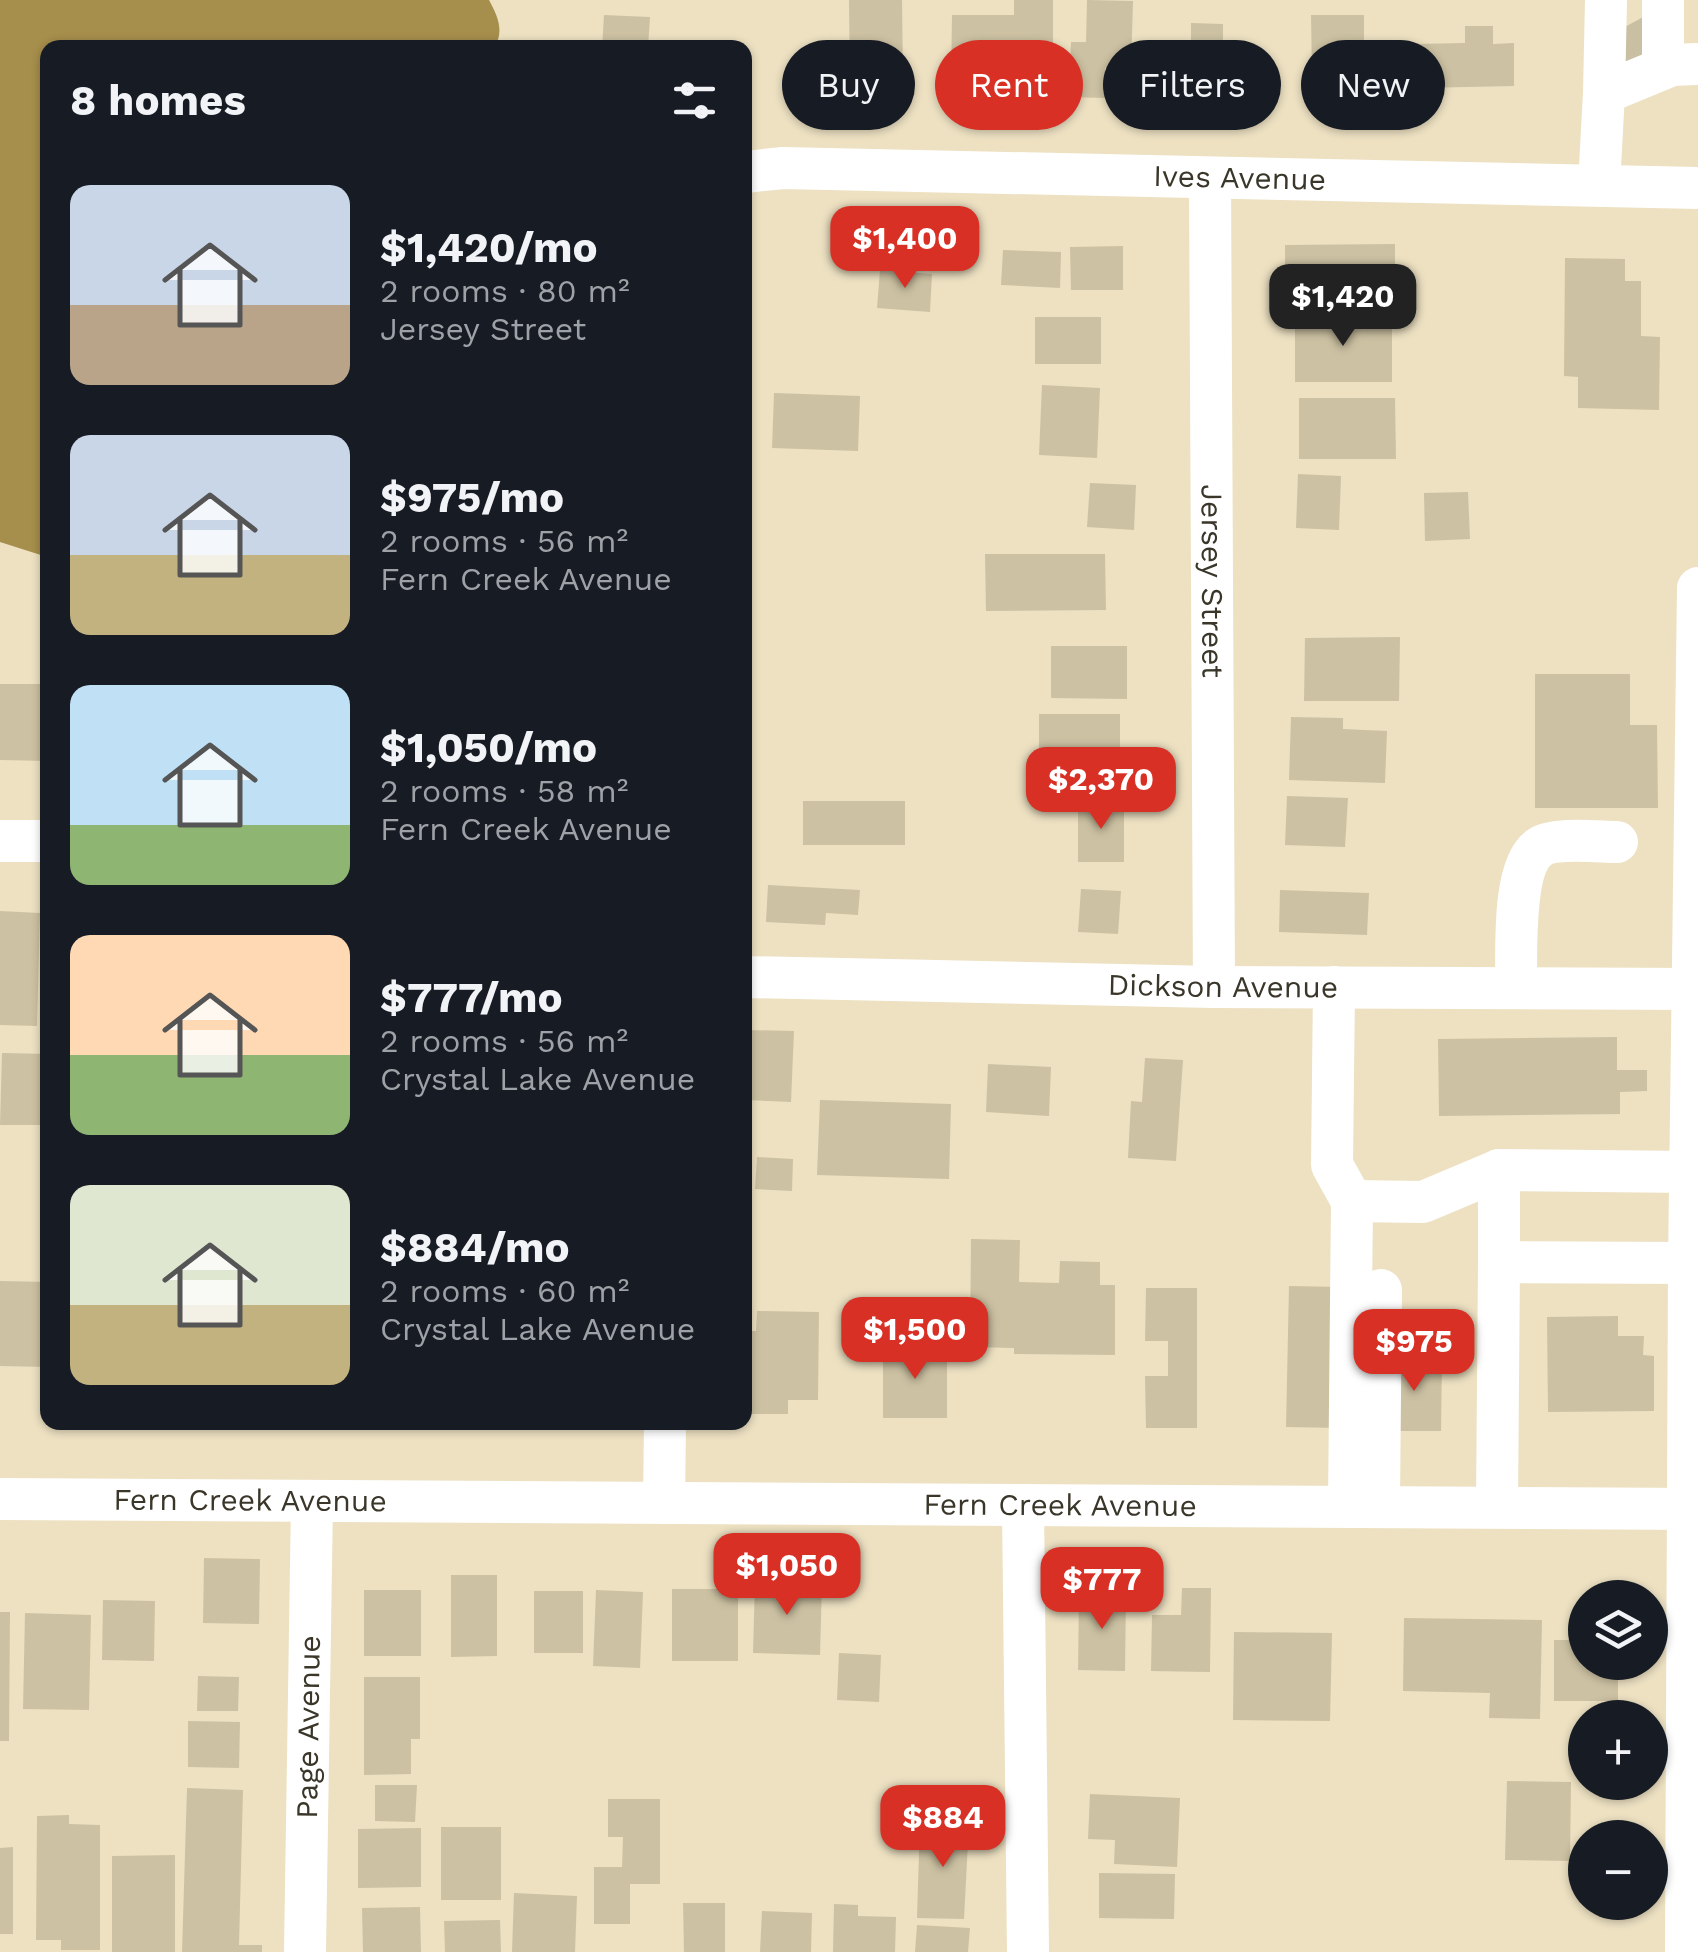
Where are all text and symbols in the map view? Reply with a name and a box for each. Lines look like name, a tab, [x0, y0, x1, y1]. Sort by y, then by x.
chip: Buy	[782, 40, 915, 130]
chip: Rent	[935, 40, 1083, 130]
chip: Filters	[1103, 40, 1281, 130]
chip: New	[1301, 40, 1445, 130]
icon: filters	[667, 73, 722, 128]
text: 8 homes	[70, 76, 246, 125]
street label: Ives Avenue	[1153, 158, 1326, 197]
pin: $1,400	[824, 206, 986, 291]
text: $1,400	[852, 219, 958, 257]
text: $1,420/mo	[380, 223, 598, 272]
icon: home	[150, 225, 270, 345]
pin: $1,420	[1262, 264, 1424, 349]
text: 2 rooms · 80 m²	[380, 272, 630, 310]
text: $1,420	[1291, 277, 1395, 315]
text: Jersey Street	[380, 310, 586, 348]
text: $975/mo	[380, 473, 564, 522]
icon: home	[150, 475, 270, 595]
street label: Jersey Street	[1195, 484, 1230, 678]
text: 2 rooms · 56 m²	[380, 522, 628, 560]
text: Fern Creek Avenue	[380, 560, 672, 598]
text: $1,050/mo	[380, 723, 597, 772]
icon: home	[150, 725, 270, 845]
pin: $2,370	[1020, 747, 1182, 832]
text: $2,370	[1048, 760, 1154, 798]
text: 2 rooms · 58 m²	[380, 772, 628, 810]
text: Fern Creek Avenue	[380, 810, 672, 848]
street label: Dickson Avenue	[1107, 967, 1338, 1005]
text: $777/mo	[380, 973, 563, 1022]
icon: home	[150, 975, 270, 1095]
text: 2 rooms · 56 m²	[380, 1022, 628, 1060]
text: Crystal Lake Avenue	[380, 1060, 695, 1098]
text: $884/mo	[380, 1223, 570, 1272]
icon: home	[150, 1225, 270, 1345]
text: 2 rooms · 60 m²	[380, 1272, 629, 1310]
pin: $1,500	[834, 1297, 996, 1382]
pin: $975	[1355, 1309, 1473, 1394]
text: Crystal Lake Avenue	[380, 1310, 695, 1348]
text: $1,500	[863, 1310, 967, 1348]
text: $975	[1375, 1322, 1453, 1360]
street label: Fern Creek Avenue	[113, 1482, 387, 1518]
street label: Fern Creek Avenue	[923, 1486, 1197, 1523]
pin: $1,050	[706, 1533, 868, 1618]
text: $1,050	[736, 1546, 838, 1584]
pin: $777	[1043, 1547, 1161, 1632]
text: $777	[1063, 1560, 1141, 1598]
map controls	[1568, 1580, 1668, 1920]
button: layers	[1568, 1580, 1668, 1680]
street label: Page Avenue	[289, 1635, 327, 1819]
button: +	[1568, 1700, 1668, 1800]
pin: $884	[884, 1785, 1002, 1870]
text: $884	[902, 1798, 984, 1836]
button: −	[1568, 1820, 1668, 1920]

